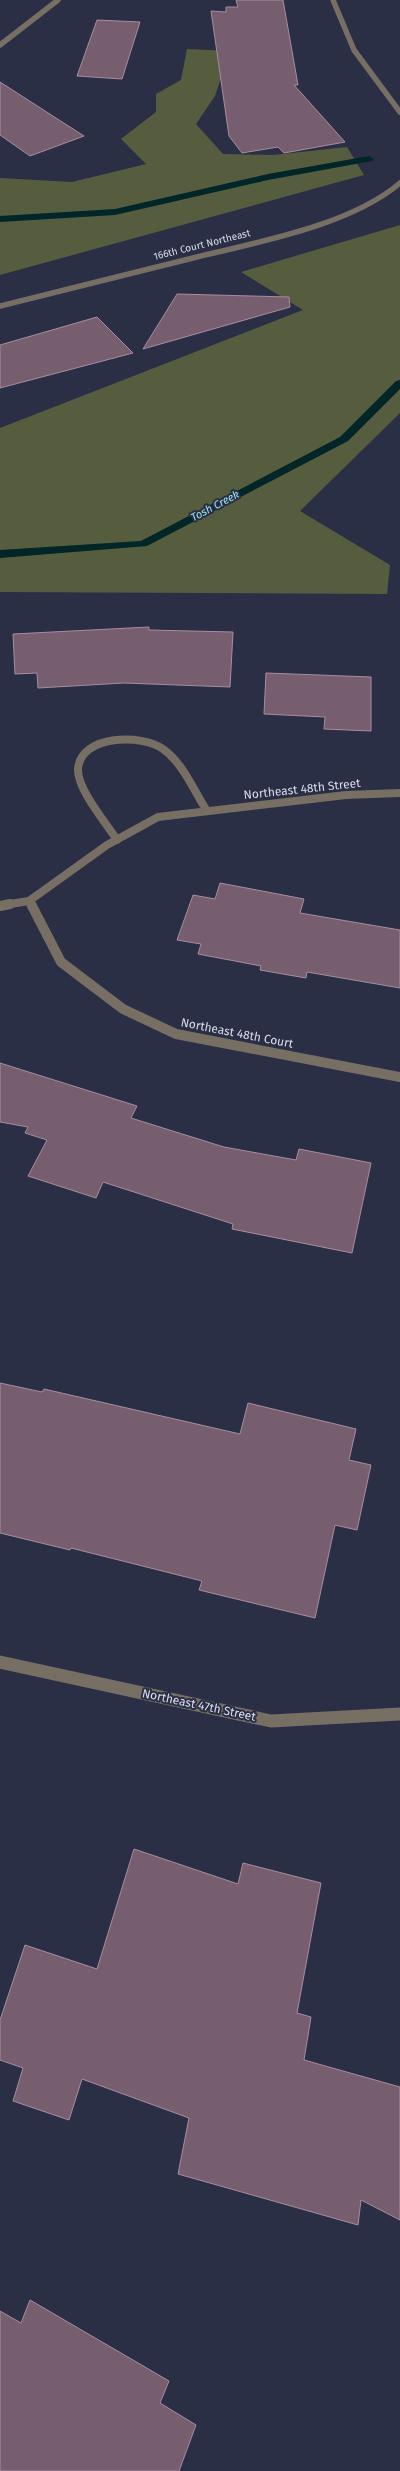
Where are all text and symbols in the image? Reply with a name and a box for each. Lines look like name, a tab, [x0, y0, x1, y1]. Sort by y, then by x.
street label: 166th Court Northeast	[152, 227, 252, 263]
water label: Tosh Creek	[189, 488, 241, 524]
street label: Northeast 48th Street	[243, 776, 362, 802]
street label: Northeast 48th Court	[180, 1015, 295, 1051]
street label: Northeast 47th Street	[141, 1686, 258, 1724]

